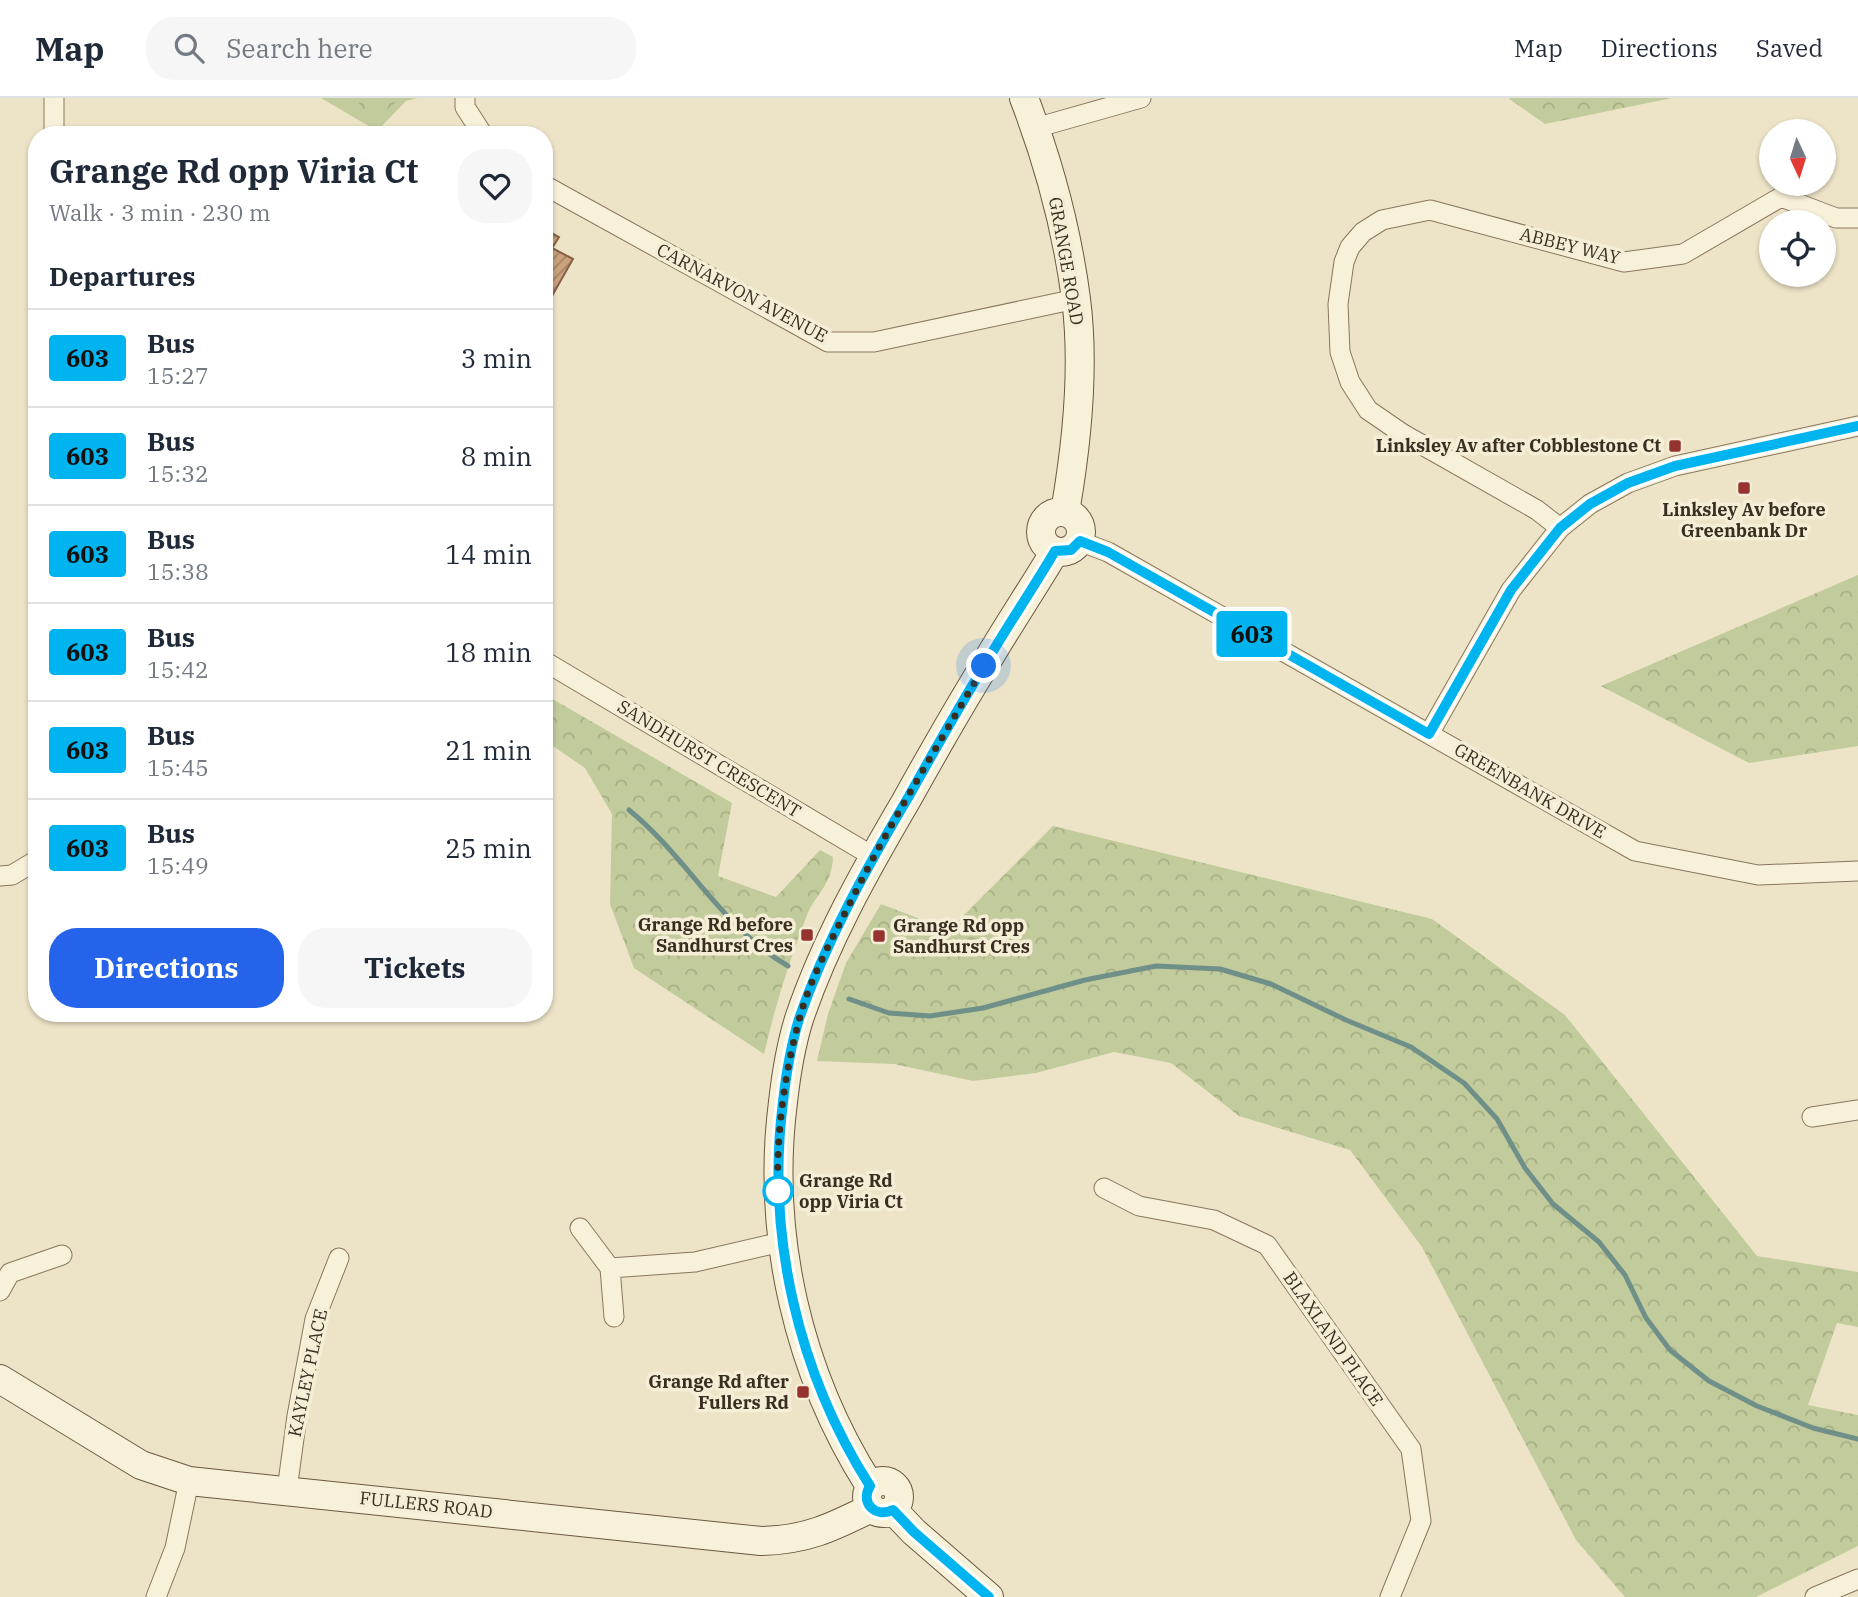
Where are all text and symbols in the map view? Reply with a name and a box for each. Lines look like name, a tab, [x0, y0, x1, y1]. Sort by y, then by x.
search box	[146, 17, 636, 80]
text: Map	[35, 27, 104, 70]
icon: search	[170, 29, 208, 67]
text: Search here	[226, 31, 373, 65]
text: Map	[1514, 32, 1563, 64]
text: Directions	[1601, 32, 1718, 64]
text: Saved	[1756, 32, 1823, 64]
north arrow	[1759, 119, 1836, 196]
map controls	[1759, 119, 1836, 287]
text: Grange Rd opp Viria Ct	[49, 149, 418, 192]
button: heart	[458, 149, 532, 223]
street label: GRANGE ROAD	[1044, 195, 1089, 327]
text: Walk · 3 min · 230 m	[49, 197, 271, 227]
button: locate	[1759, 210, 1836, 287]
street label: ABBEY WAY	[1517, 222, 1623, 269]
street label: CARNARVON AVENUE	[653, 238, 832, 347]
text: Departures	[49, 259, 195, 293]
text: Bus	[147, 326, 195, 360]
text: 3 min	[461, 341, 532, 375]
text: 603	[66, 342, 109, 374]
text: 15:27	[147, 360, 209, 390]
text: Bus	[147, 424, 195, 458]
place label: Linksley Av after Cobblestone Ct	[1376, 434, 1661, 457]
marker: Linksley Av after Cobblestone Ct	[1667, 438, 1683, 454]
text: 8 min	[461, 439, 532, 473]
text: 603	[66, 440, 109, 472]
text: 15:32	[147, 458, 209, 488]
marker: Linksley Av before Greenbank Dr	[1736, 480, 1752, 496]
place label: Linksley Av before Greenbank Dr	[1662, 498, 1826, 542]
text: Bus	[147, 522, 195, 556]
text: 14 min	[445, 537, 532, 571]
text: 603	[66, 538, 109, 570]
text: 15:38	[147, 556, 209, 586]
line badge: 603	[1212, 611, 1292, 657]
text: 603	[1230, 618, 1274, 650]
text: Bus	[147, 620, 195, 654]
text: 18 min	[445, 635, 532, 669]
text: 603	[66, 636, 109, 668]
your location	[966, 648, 1001, 683]
text: 15:42	[147, 654, 209, 684]
street label: SANDHURST CRESCENT	[613, 695, 805, 823]
text: Bus	[147, 718, 195, 752]
text: 21 min	[445, 733, 532, 767]
text: 603	[66, 734, 109, 766]
street label: GREENBANK DRIVE	[1450, 738, 1610, 843]
text: 15:45	[147, 752, 209, 782]
text: Bus	[147, 816, 195, 850]
text: 25 min	[445, 831, 532, 865]
text: 603	[66, 832, 109, 864]
text: 15:49	[147, 850, 209, 880]
place label: Grange Rd before Sandhurst Cres	[638, 913, 793, 957]
place label: Grange Rd opp Sandhurst Cres	[893, 914, 1030, 958]
marker: Grange Rd before Sandhurst Cres	[799, 927, 815, 943]
button: Directions	[49, 928, 284, 1008]
button: Tickets	[298, 928, 532, 1008]
marker: Grange Rd opp Sandhurst Cres	[871, 928, 887, 944]
place label: Grange Rd opp Viria Ct	[799, 1169, 903, 1213]
marker: Grange Rd opp Viria Ct	[763, 1176, 793, 1206]
street label: BLAXLAND PLACE	[1278, 1267, 1388, 1410]
street label: KAYLEY PLACE	[283, 1307, 332, 1439]
place label: Grange Rd after Fullers Rd	[648, 1370, 789, 1414]
marker: Grange Rd after Fullers Rd	[795, 1384, 811, 1400]
street label: FULLERS ROAD	[358, 1486, 494, 1523]

